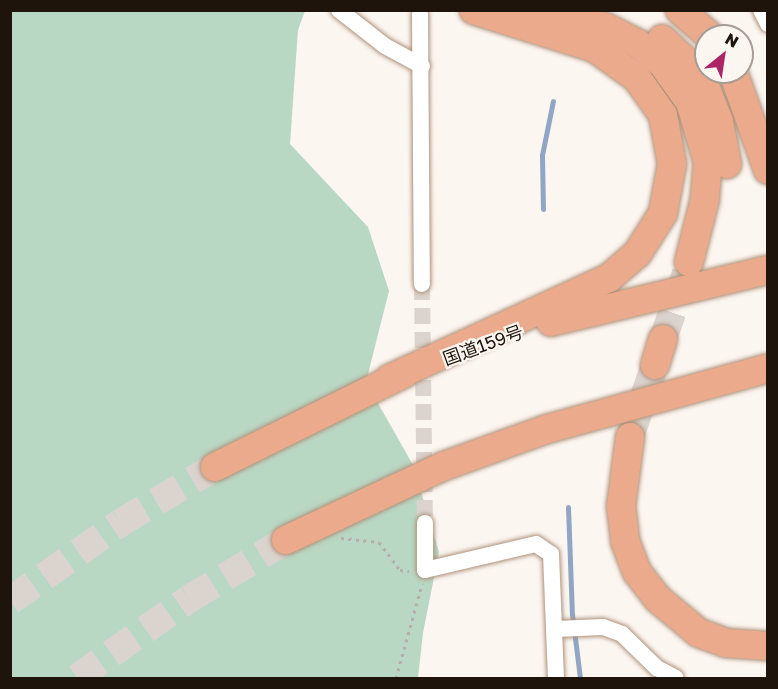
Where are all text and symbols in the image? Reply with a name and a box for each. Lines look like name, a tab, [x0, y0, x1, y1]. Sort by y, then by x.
north arrow	[694, 24, 754, 84]
text: N	[722, 28, 742, 52]
street label: 国道159号	[440, 320, 526, 370]

